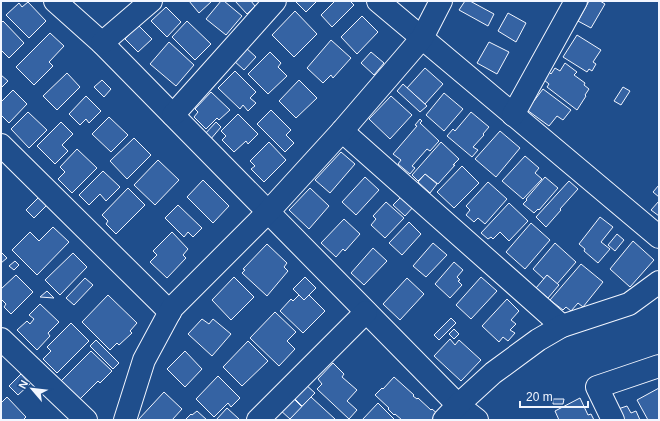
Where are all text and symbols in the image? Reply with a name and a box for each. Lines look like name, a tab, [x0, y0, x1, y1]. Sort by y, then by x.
north arrow	[12, 369, 52, 409]
text: N	[16, 378, 30, 391]
scale bar	[520, 383, 588, 409]
text: 20 m	[526, 390, 553, 404]

